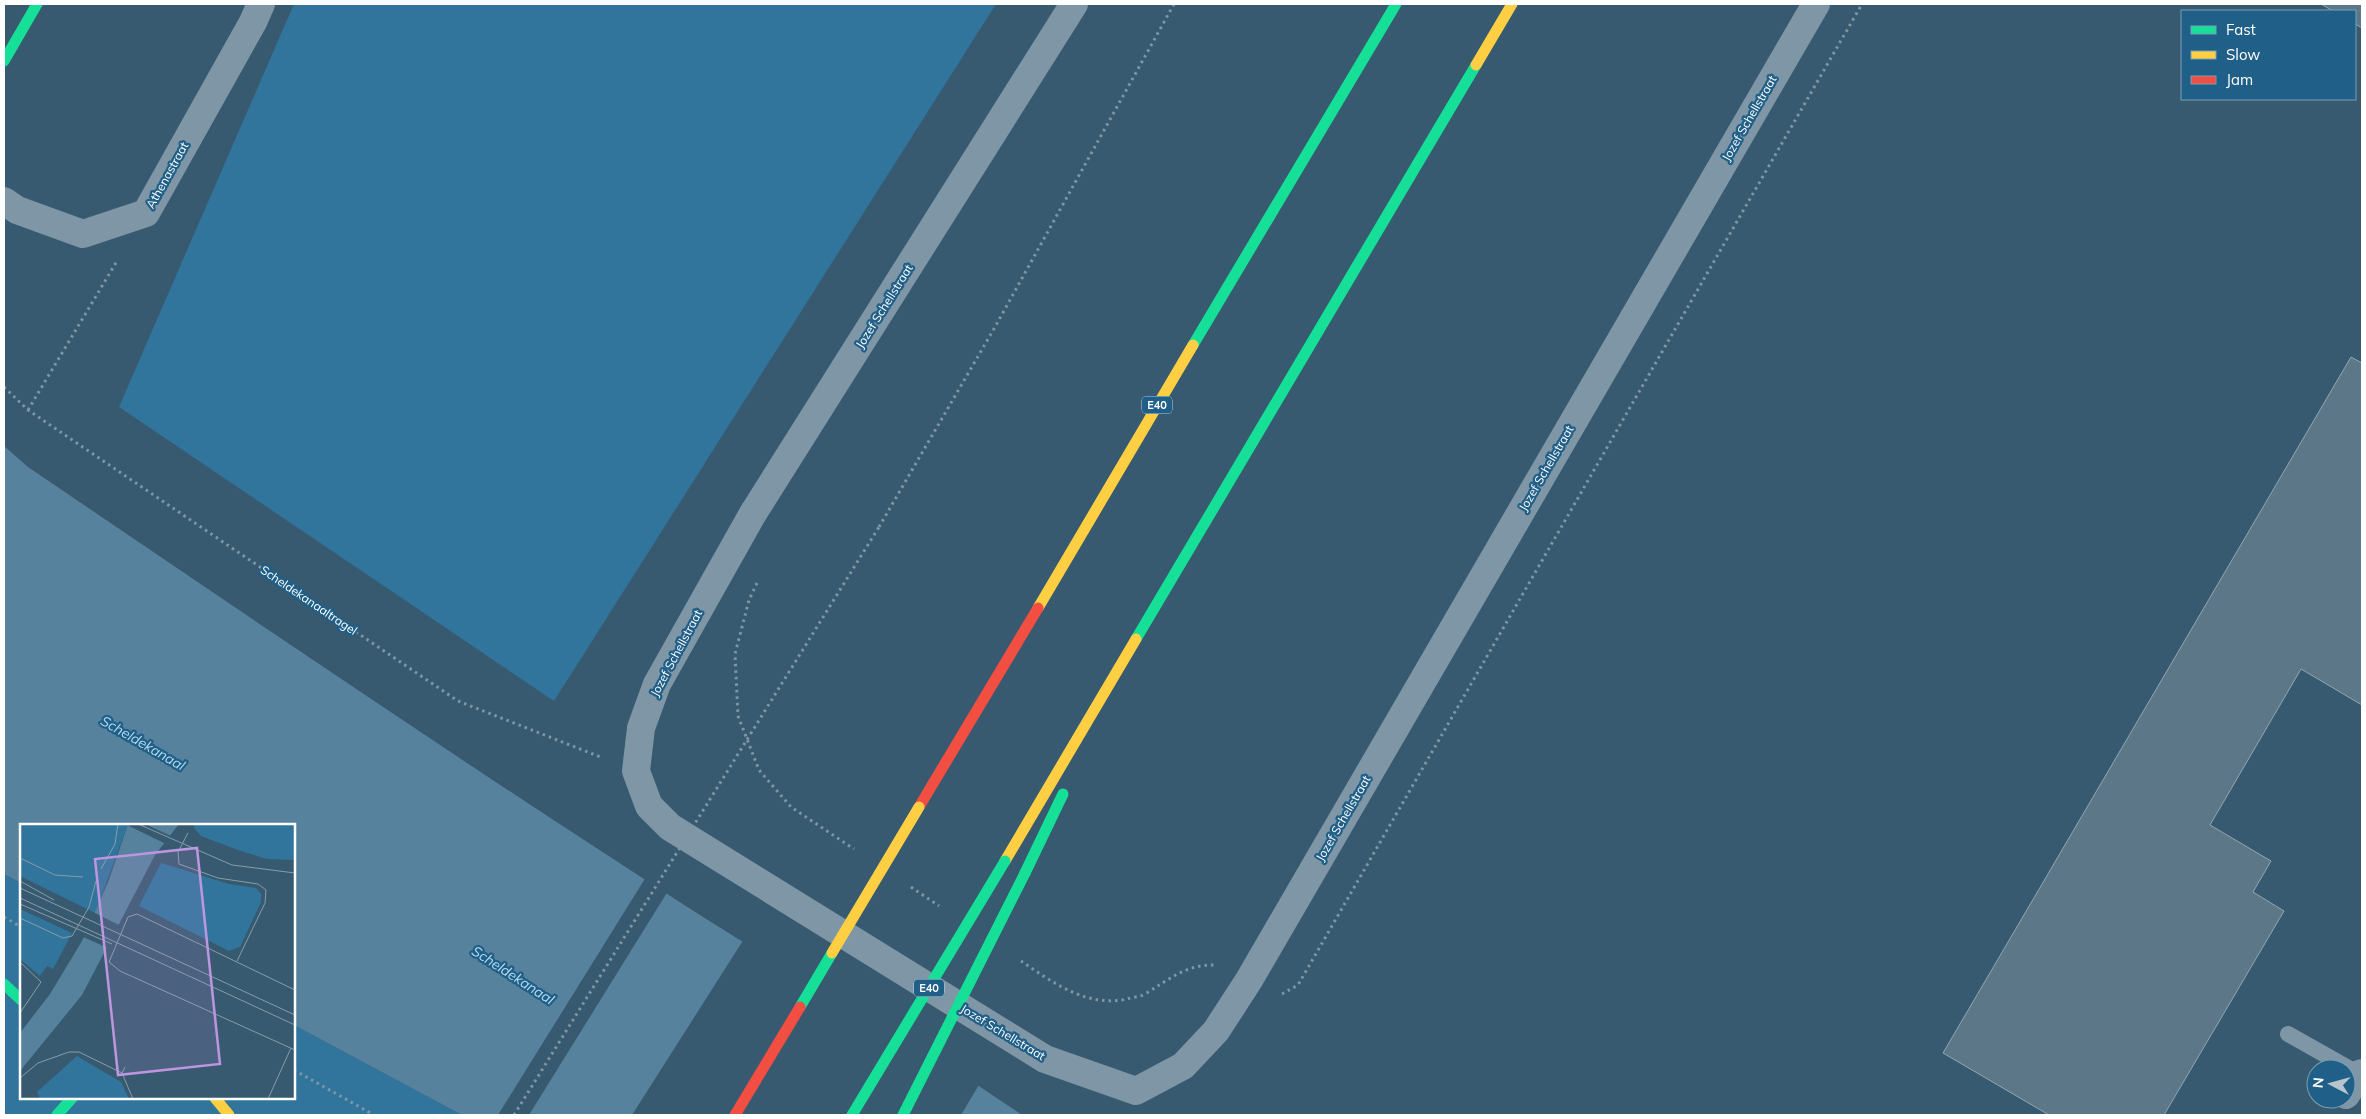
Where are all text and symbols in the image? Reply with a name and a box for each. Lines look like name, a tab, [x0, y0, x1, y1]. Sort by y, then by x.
legend	[2181, 10, 2356, 100]
text: Fast	[2226, 20, 2256, 39]
text: Slow	[2226, 45, 2260, 64]
text: Jam	[2226, 70, 2253, 89]
street label: Jozef Schellstraat	[1718, 73, 1780, 163]
street label: Athenastraat	[143, 139, 191, 211]
street label: Jozef Schellstraat	[852, 261, 916, 351]
road number: E40	[1142, 396, 1172, 414]
street label: Jozef Schellstraat	[1515, 423, 1577, 513]
street label: Scheldekanaaltragel	[258, 562, 360, 638]
street label: Jozef Schellstraat	[647, 607, 705, 699]
water label: Scheldekanaal	[97, 712, 189, 775]
street label: Jozef Schellstraat	[1312, 773, 1374, 863]
inset map	[20, 824, 295, 1099]
water label: Scheldekanaal	[468, 942, 558, 1009]
road number: E40	[914, 980, 944, 996]
street label: Jozef Schellstraat	[958, 1001, 1048, 1063]
north arrow	[2306, 1059, 2356, 1109]
text: N	[2309, 1076, 2328, 1089]

